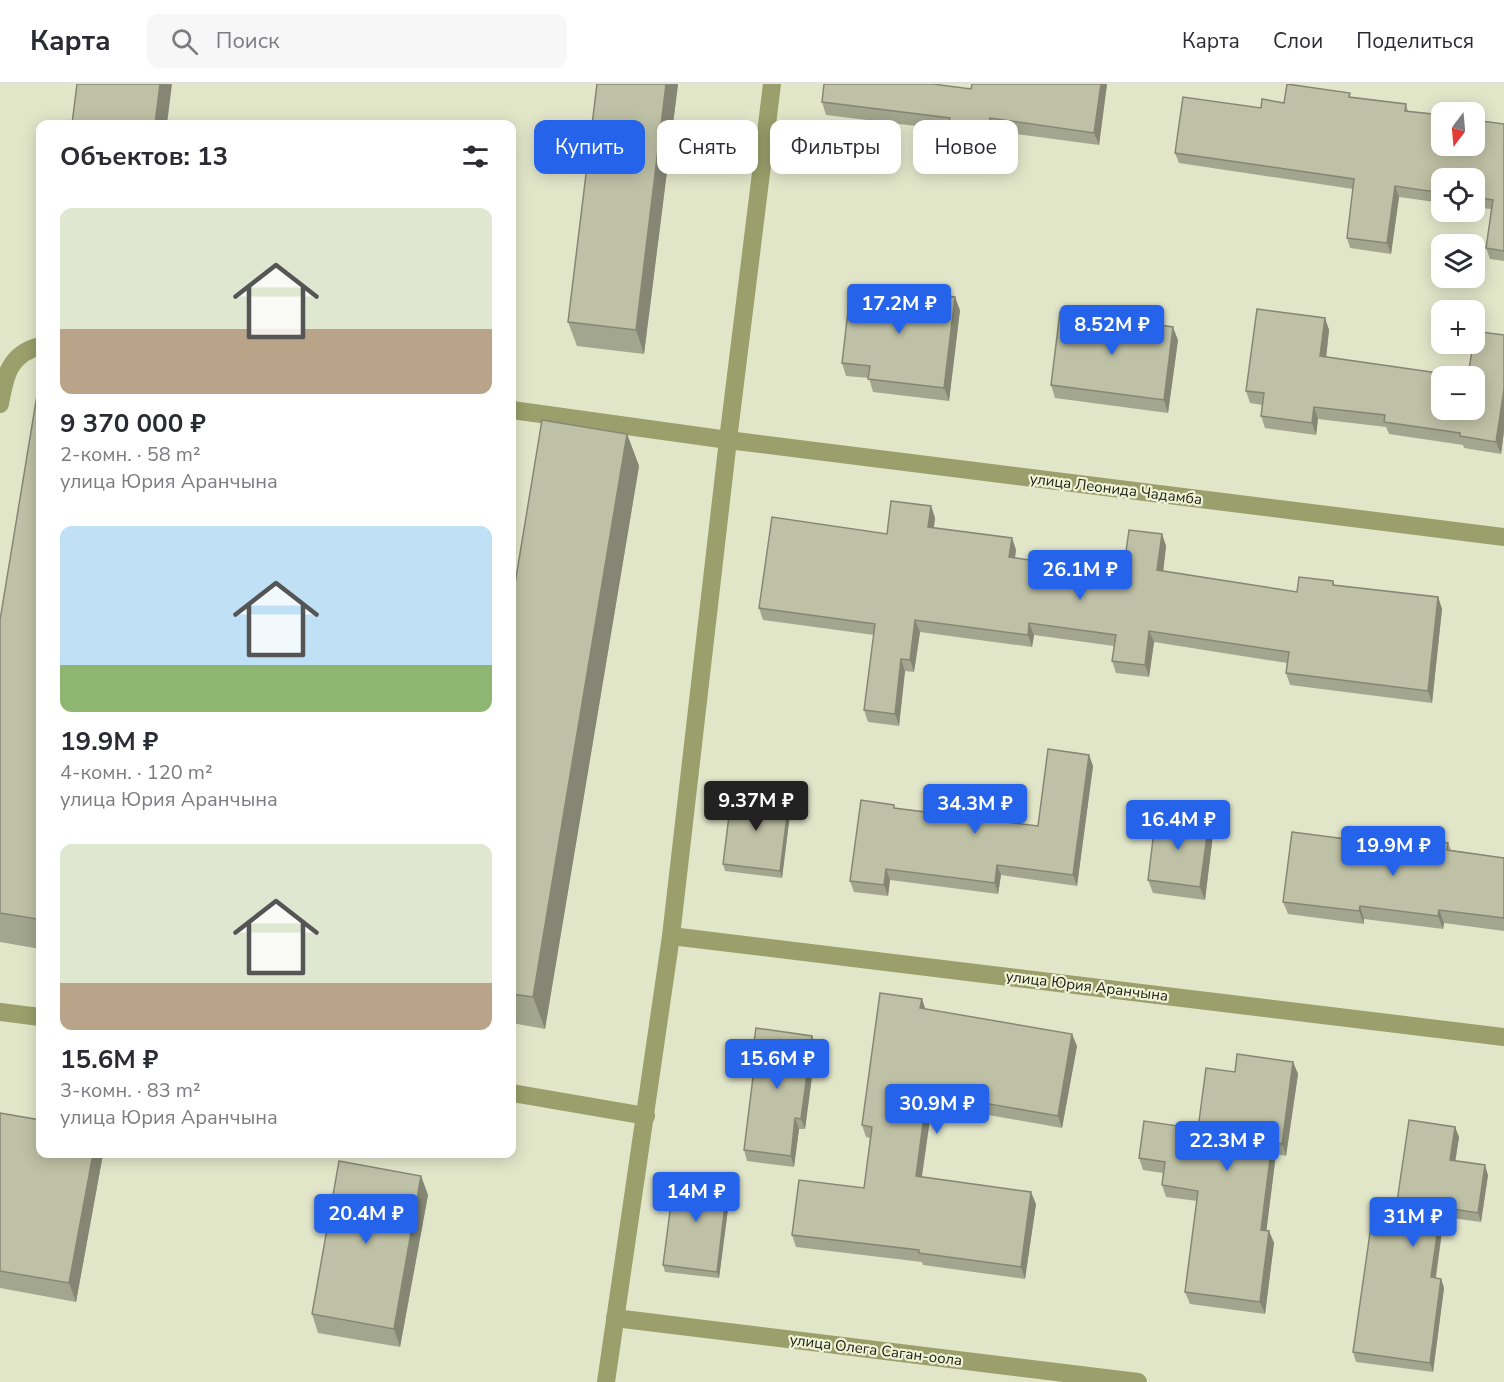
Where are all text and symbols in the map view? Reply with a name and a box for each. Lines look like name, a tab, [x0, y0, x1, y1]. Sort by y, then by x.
search box	[147, 14, 567, 68]
text: Карта	[30, 22, 111, 60]
icon: search	[168, 25, 201, 58]
text: Поиск	[216, 26, 280, 56]
text: Карта	[1182, 27, 1240, 55]
text: Слои	[1273, 27, 1323, 55]
text: Поделиться	[1356, 27, 1474, 55]
north arrow	[1431, 102, 1485, 156]
map controls	[1431, 102, 1485, 420]
chip: Купить	[534, 120, 645, 174]
chip: Снять	[657, 120, 758, 174]
chip: Фильтры	[770, 120, 901, 174]
chip: Новое	[913, 120, 1018, 174]
text: Объектов: 13	[60, 139, 228, 174]
icon: filters	[459, 140, 492, 173]
button: locate	[1431, 168, 1485, 222]
button: layers	[1431, 234, 1485, 288]
icon: home	[222, 247, 330, 355]
pin: 17.2M ₽	[844, 284, 954, 335]
text: 17.2M ₽	[861, 290, 937, 317]
button: +	[1431, 300, 1485, 354]
pin: 8.52M ₽	[1057, 305, 1167, 356]
text: 8.52M ₽	[1074, 311, 1150, 338]
button: −	[1431, 366, 1485, 420]
text: 9 370 000 ₽	[60, 406, 206, 441]
text: 2-комн. · 58 m²	[60, 441, 201, 468]
text: улица Юрия Аранчына	[60, 468, 278, 495]
street label: улица Леонида Чадамба	[1029, 469, 1203, 509]
pin: 26.1M ₽	[1025, 550, 1135, 601]
text: 26.1M ₽	[1042, 556, 1118, 583]
icon: home	[222, 565, 330, 673]
text: 19.9M ₽	[60, 724, 158, 759]
text: 4-комн. · 120 m²	[60, 759, 213, 786]
pin: 9.37M ₽	[701, 781, 811, 832]
pin: 34.3M ₽	[920, 784, 1030, 835]
text: улица Юрия Аранчына	[60, 786, 278, 813]
text: 9.37M ₽	[718, 787, 794, 814]
text: 34.3M ₽	[937, 790, 1013, 817]
pin: 16.4M ₽	[1123, 800, 1233, 851]
text: 16.4M ₽	[1140, 806, 1216, 833]
pin: 19.9M ₽	[1338, 826, 1448, 877]
text: 19.9M ₽	[1355, 832, 1431, 859]
icon: home	[222, 883, 330, 991]
street label: улица Юрия Аранчына	[1005, 966, 1169, 1006]
pin: 15.6M ₽	[722, 1039, 832, 1090]
text: 15.6M ₽	[60, 1042, 158, 1077]
text: 15.6M ₽	[739, 1045, 815, 1072]
text: 3-комн. · 83 m²	[60, 1077, 201, 1104]
pin: 30.9M ₽	[882, 1084, 992, 1135]
text: 30.9M ₽	[899, 1090, 975, 1117]
text: улица Юрия Аранчына	[60, 1104, 278, 1131]
pin: 22.3M ₽	[1172, 1121, 1282, 1172]
text: 22.3M ₽	[1189, 1127, 1265, 1154]
pin: 14M ₽	[654, 1172, 738, 1223]
text: 14M ₽	[667, 1178, 725, 1205]
pin: 20.4M ₽	[311, 1194, 421, 1245]
pin: 31M ₽	[1371, 1197, 1455, 1248]
text: 20.4M ₽	[328, 1200, 404, 1227]
text: 31M ₽	[1384, 1203, 1442, 1230]
street label: улица Олега Саган-оола	[789, 1329, 963, 1371]

